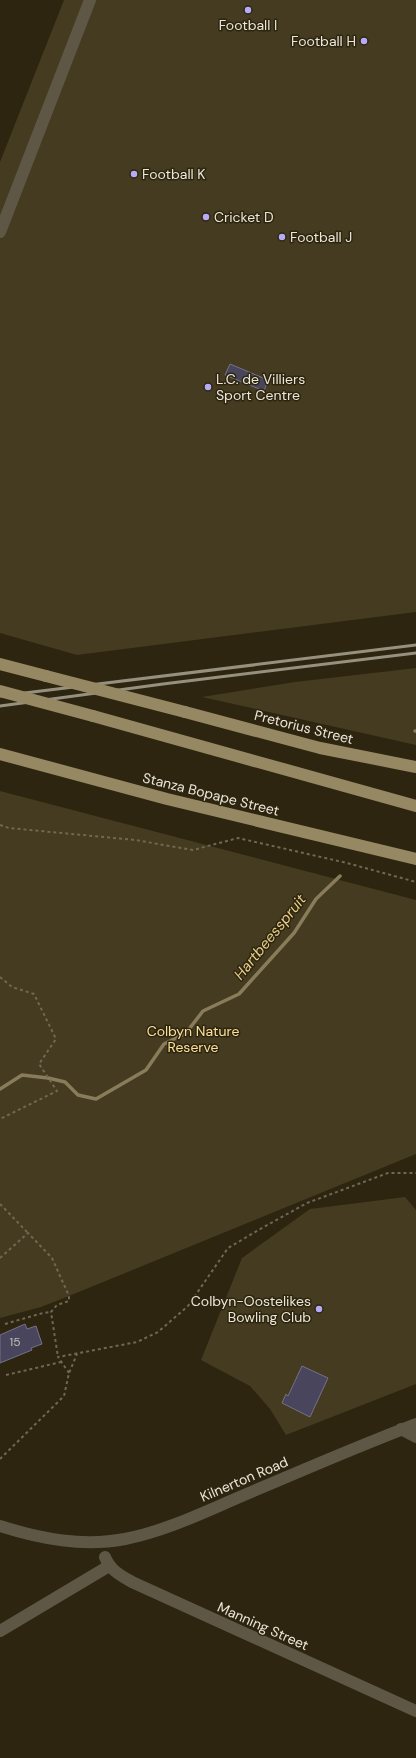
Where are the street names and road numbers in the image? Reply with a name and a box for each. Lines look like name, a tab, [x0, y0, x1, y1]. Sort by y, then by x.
street label: Pretorius Street	[253, 706, 355, 748]
street label: Stanza Bopape Street	[141, 768, 281, 820]
street label: Kilnerton Road	[197, 1452, 291, 1506]
street label: Manning Street	[215, 1598, 311, 1654]

